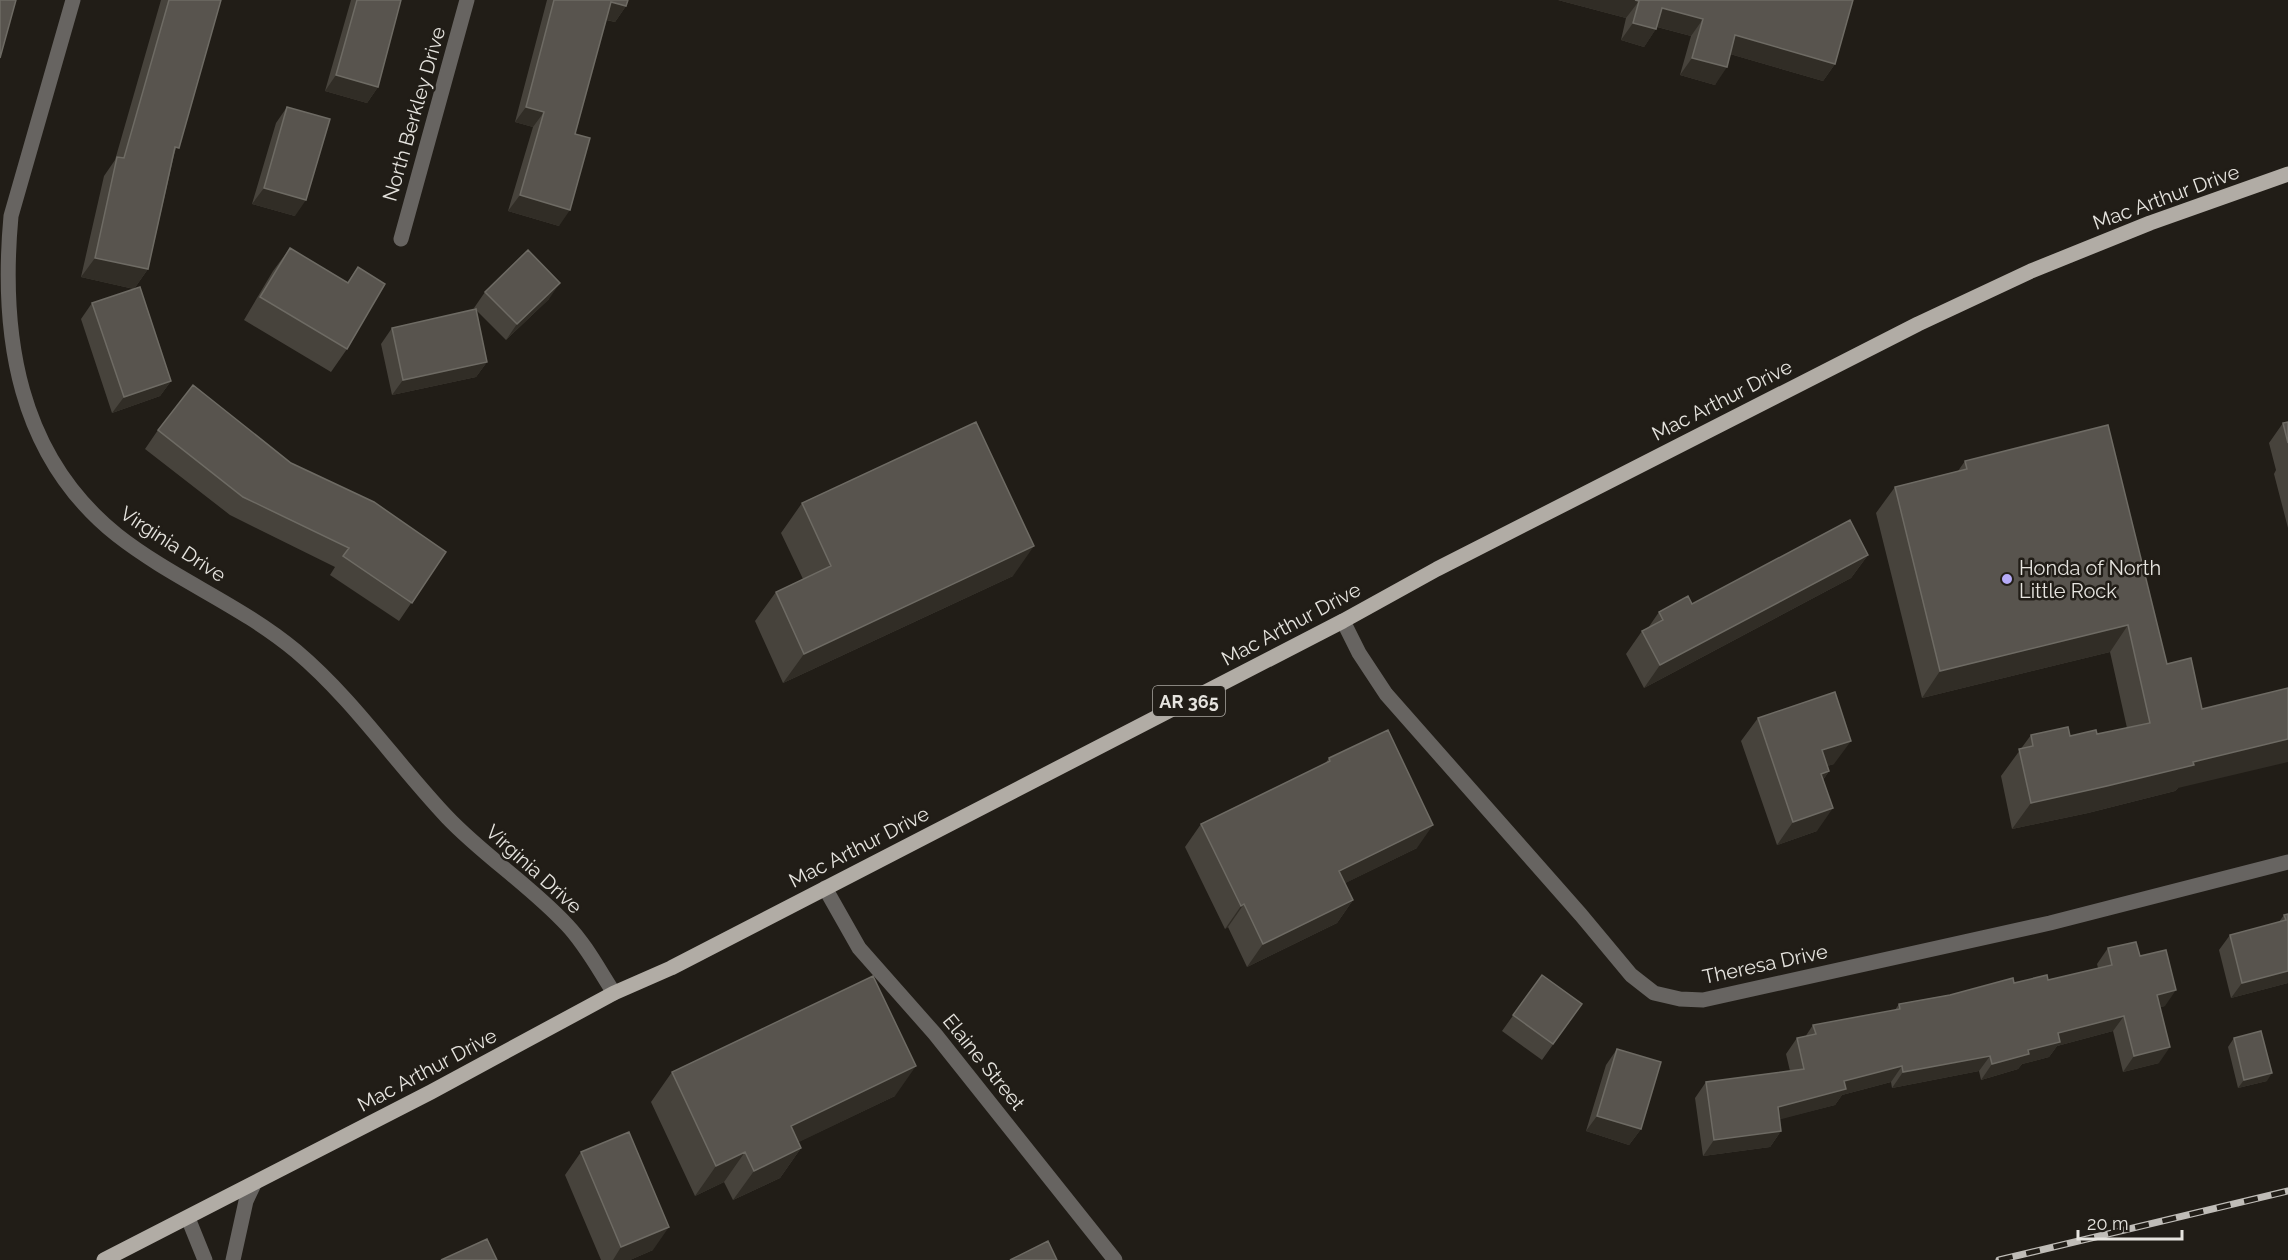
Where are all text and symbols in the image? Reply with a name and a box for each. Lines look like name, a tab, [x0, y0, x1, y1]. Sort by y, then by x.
street label: North Berkley Drive	[378, 24, 450, 204]
street label: Mac Arthur Drive	[2090, 159, 2243, 235]
street label: Mac Arthur Drive	[1648, 354, 1796, 446]
street label: Virginia Drive	[116, 501, 231, 587]
place label: Honda of North Little Rock	[2019, 556, 2161, 603]
marker: Honda of North Little Rock	[2000, 572, 2014, 586]
street label: Mac Arthur Drive	[1217, 577, 1365, 671]
road number: AR 365	[1153, 686, 1225, 716]
street label: Mac Arthur Drive	[785, 801, 933, 893]
street label: Virginia Drive	[481, 820, 587, 919]
street label: Theresa Drive	[1700, 939, 1830, 989]
street label: Elaine Street	[938, 1009, 1030, 1115]
street label: Mac Arthur Drive	[353, 1023, 501, 1117]
scale bar	[2078, 1203, 2182, 1241]
text: 20 m	[2087, 1213, 2129, 1234]

